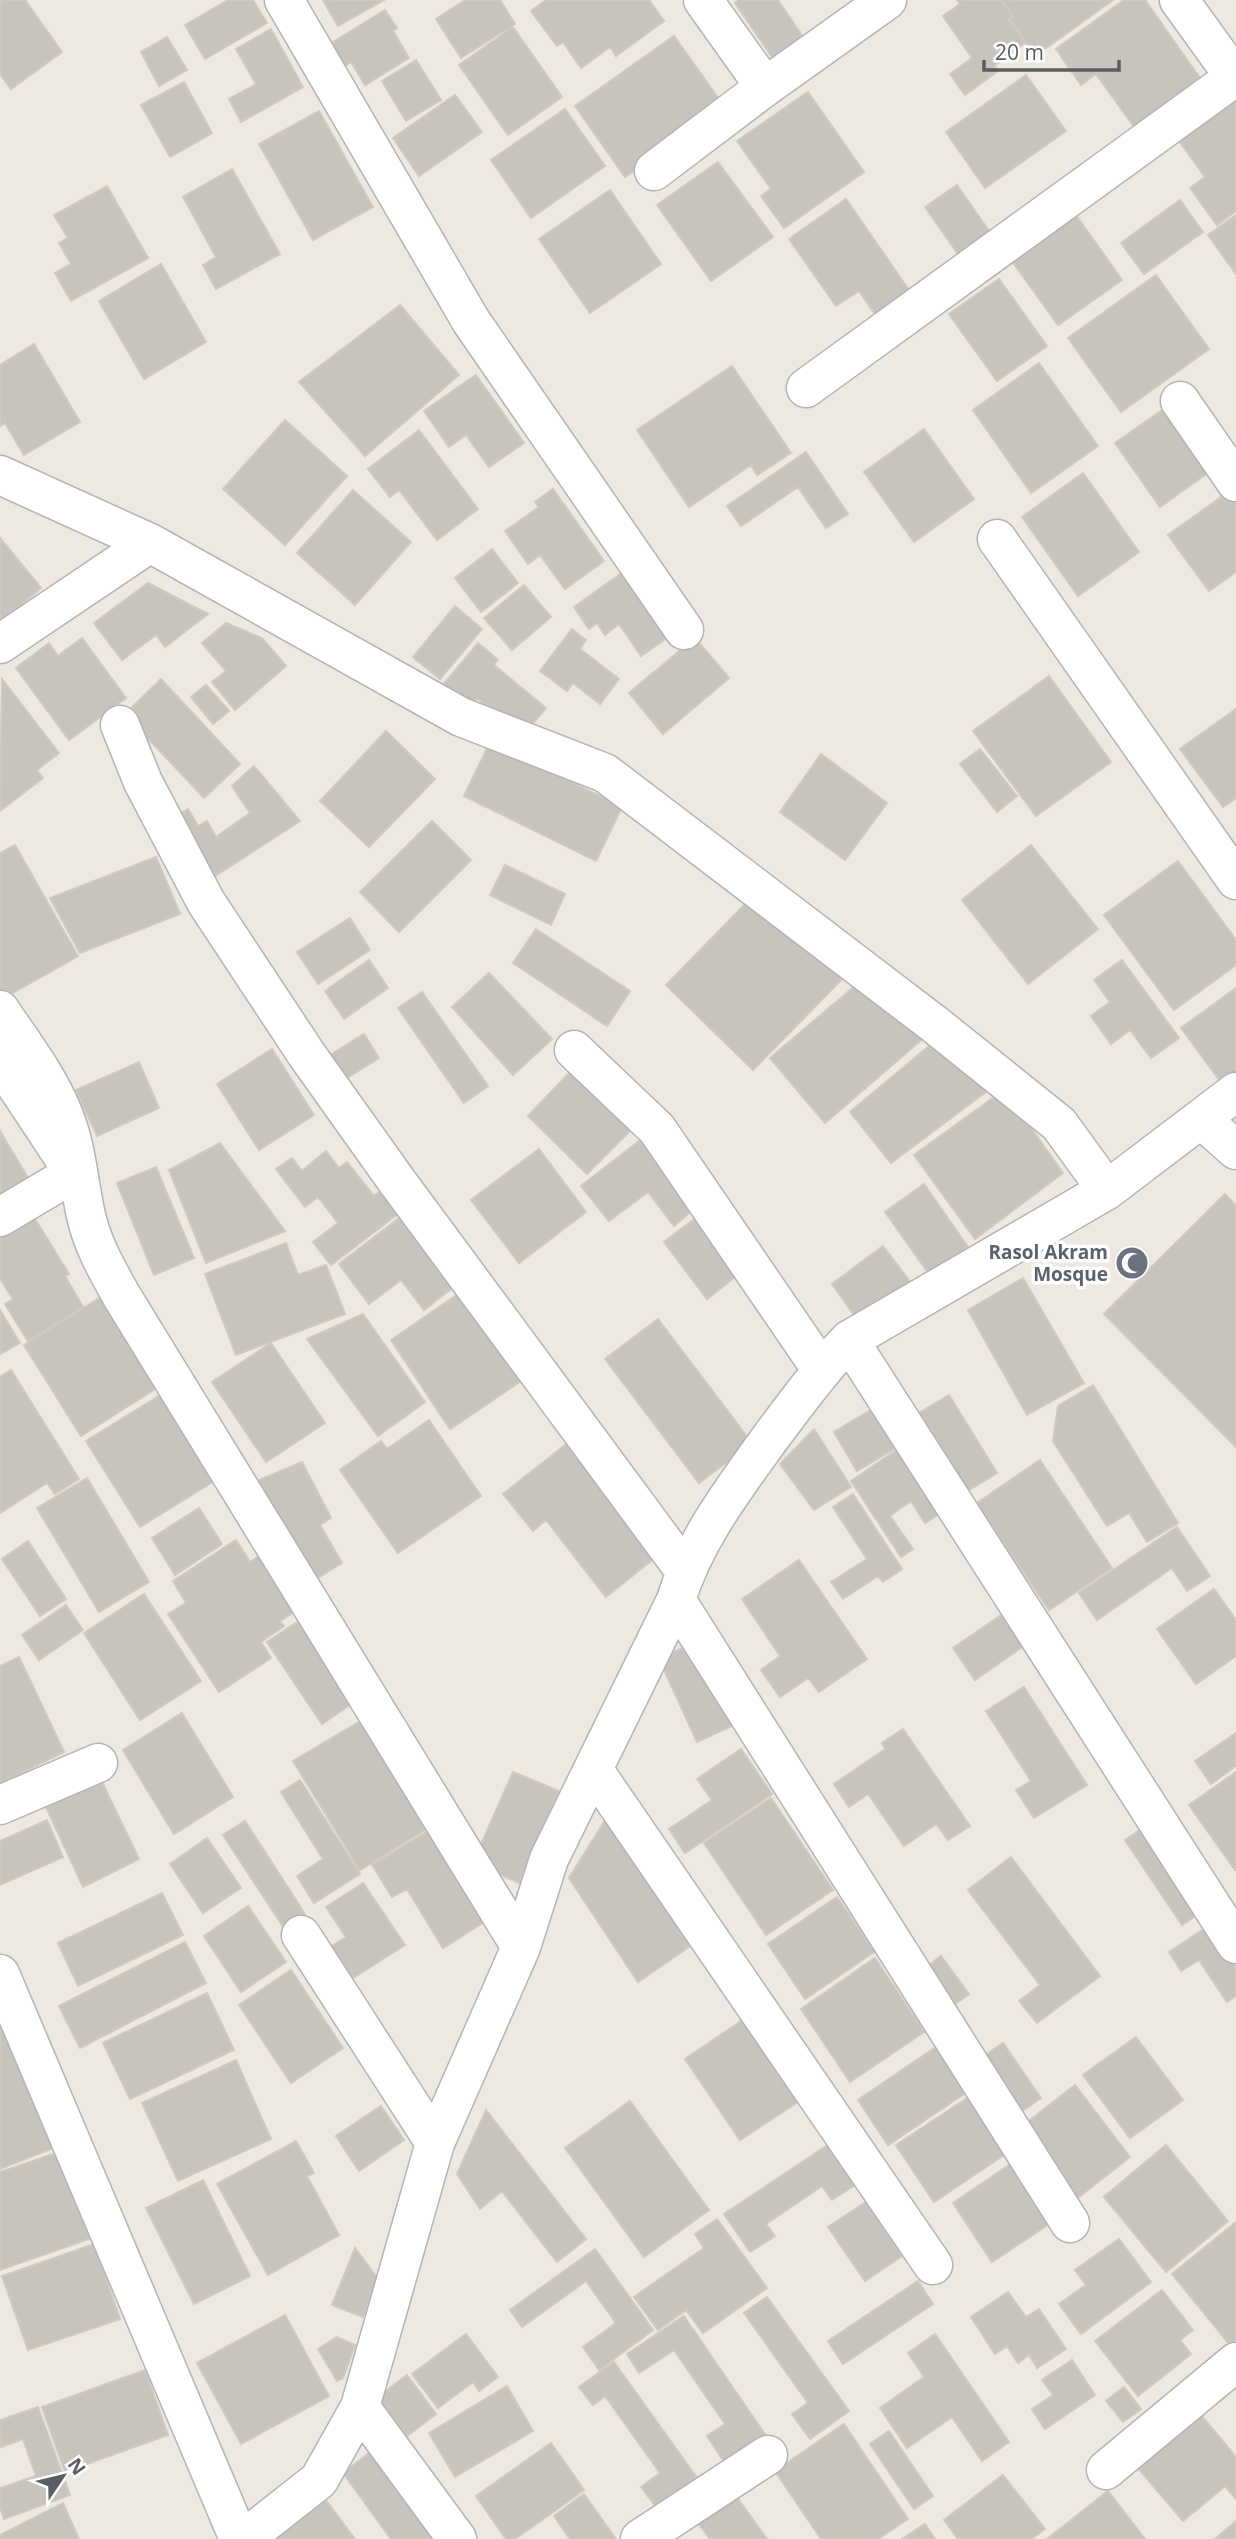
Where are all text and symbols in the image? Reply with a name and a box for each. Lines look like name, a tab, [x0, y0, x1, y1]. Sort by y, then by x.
scale bar	[984, 28, 1119, 72]
text: 20 m	[995, 38, 1044, 66]
place label: Rasol Akram Mosque	[988, 1239, 1108, 1287]
mosque icon: Rasol Akram Mosque	[1113, 1244, 1151, 1282]
north arrow	[28, 2441, 98, 2511]
text: N	[62, 2452, 92, 2480]

